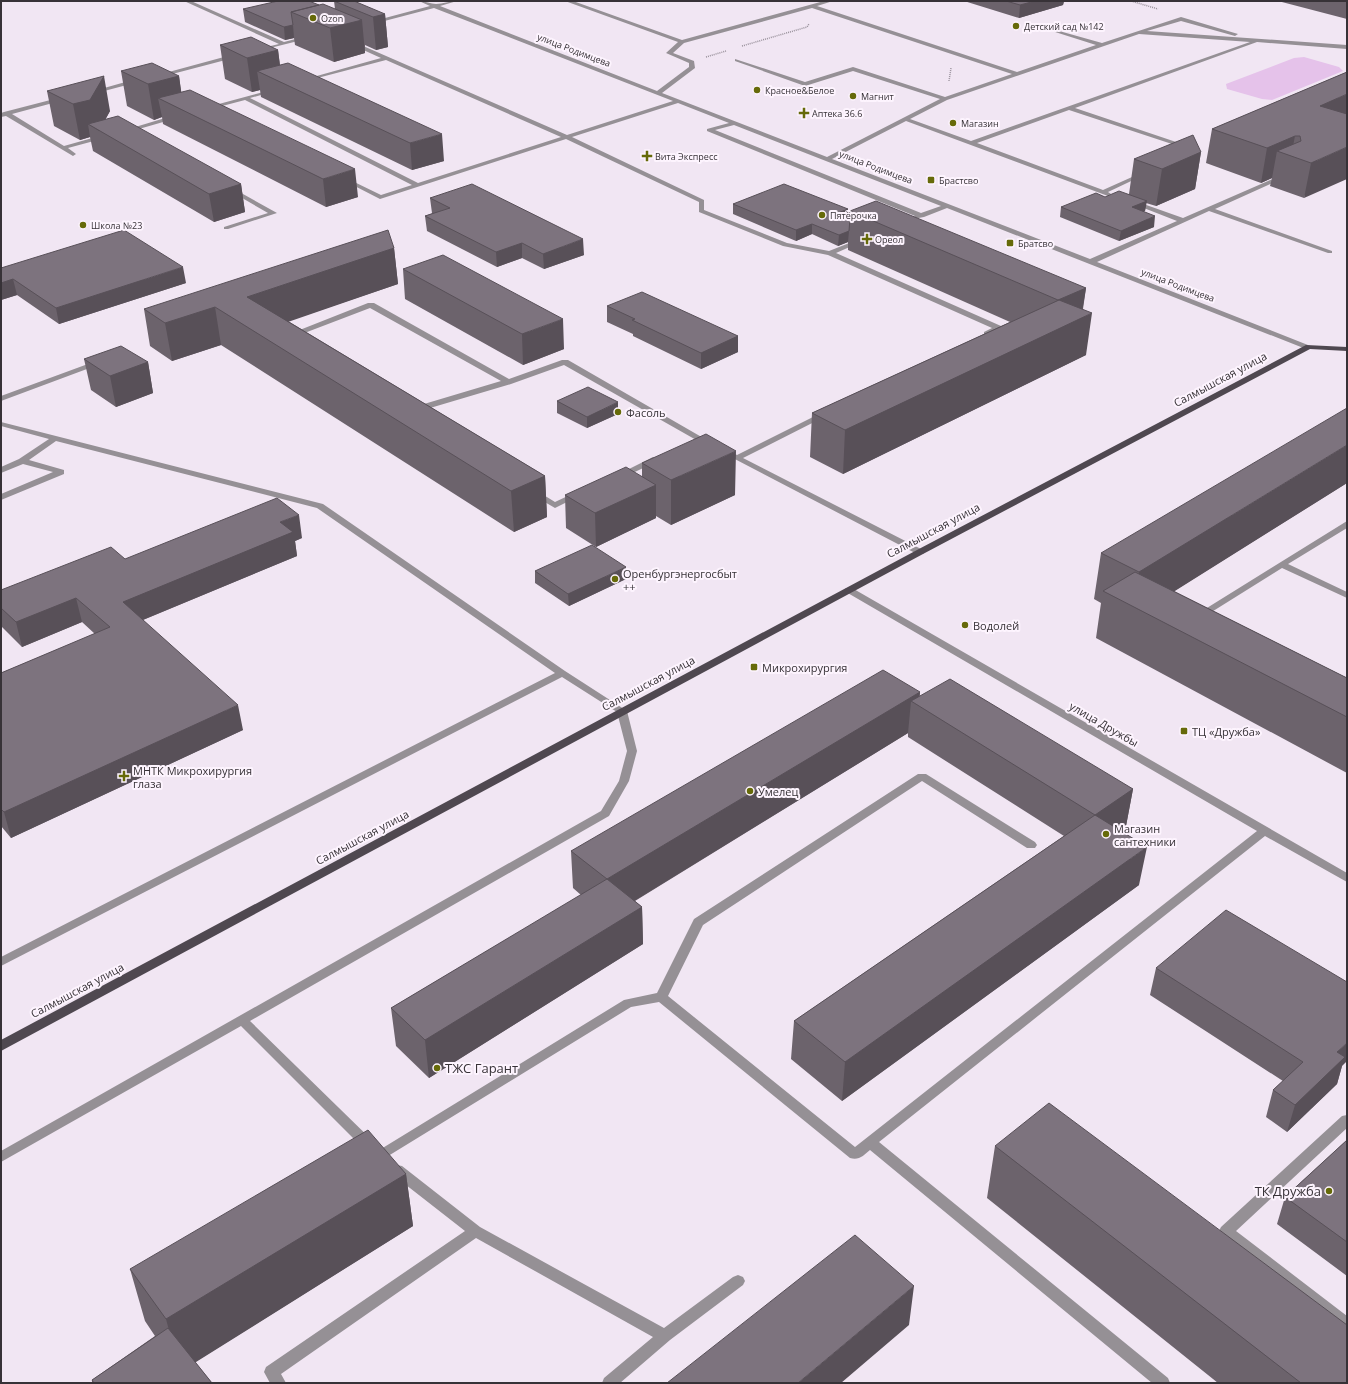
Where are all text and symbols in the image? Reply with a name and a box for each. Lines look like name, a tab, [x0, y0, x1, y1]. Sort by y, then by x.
place label: Ozon	[321, 12, 343, 25]
marker: Ozon	[308, 13, 318, 23]
place label: Детский сад №142	[1024, 20, 1104, 33]
marker: Детский сад №142	[1011, 21, 1021, 31]
street label: улица Родимцева	[535, 30, 613, 70]
place label: Красное&Белое	[765, 84, 834, 97]
marker: Красное&Белое	[752, 85, 762, 95]
place label: Магнит	[861, 90, 894, 103]
marker: Магнит	[848, 91, 858, 101]
place label: Аптека 36.6	[812, 107, 862, 120]
marker: Аптека 36.6	[799, 108, 809, 118]
place label: Магазин	[961, 117, 999, 130]
marker: Магазин	[948, 118, 958, 128]
street label: улица Родимцева	[837, 147, 915, 187]
place label: Вита Экспресс	[655, 150, 718, 163]
marker: Вита Экспресс	[642, 151, 652, 161]
place label: Брастсво	[939, 174, 978, 187]
marker: Брастсво	[926, 175, 936, 185]
place label: Пятёрочка	[830, 209, 877, 222]
marker: Пятёрочка	[817, 210, 827, 220]
place label: Школа №23	[91, 219, 142, 232]
marker: Школа №23	[78, 220, 88, 230]
place label: Ореол	[875, 233, 903, 246]
marker: Ореол	[862, 234, 872, 244]
place label: Братсво	[1018, 237, 1053, 250]
marker: Братсво	[1005, 238, 1015, 248]
street label: улица Родимцева	[1139, 265, 1217, 305]
street label: Салмышская улица	[1171, 348, 1269, 410]
place label: Фасоль	[626, 405, 666, 420]
marker: Фасоль	[613, 407, 623, 417]
street label: Салмышская улица	[884, 499, 982, 561]
place label: Оренбургэнергосбыт ++	[623, 566, 737, 594]
marker: Оренбургэнергосбыт ++	[610, 574, 620, 584]
place label: Водолей	[973, 618, 1019, 633]
marker: Водолей	[960, 620, 970, 630]
street label: Салмышская улица	[599, 652, 697, 714]
place label: Микрохирургия	[762, 660, 847, 675]
marker: Микрохирургия	[749, 662, 759, 672]
street label: улица Дружбы	[1067, 698, 1141, 750]
place label: ТЦ «Дружба»	[1192, 724, 1261, 739]
marker: ТЦ «Дружба»	[1179, 726, 1189, 736]
place label: МНТК Микрохирургия глаза	[133, 763, 252, 791]
marker: МНТК Микрохирургия глаза	[118, 770, 130, 782]
place label: Умелец	[758, 784, 799, 799]
marker: Умелец	[745, 786, 755, 796]
street label: Салмышская улица	[313, 806, 411, 868]
place label: Магазин сантехники	[1114, 821, 1176, 849]
marker: Магазин сантехники	[1101, 829, 1111, 839]
street label: Салмышская улица	[28, 959, 126, 1021]
place label: ТЖС Гарант	[445, 1059, 518, 1077]
marker: ТЖС Гарант	[432, 1063, 442, 1073]
place label: ТК Дружба	[1255, 1182, 1321, 1200]
marker: ТК Дружба	[1324, 1186, 1334, 1196]

